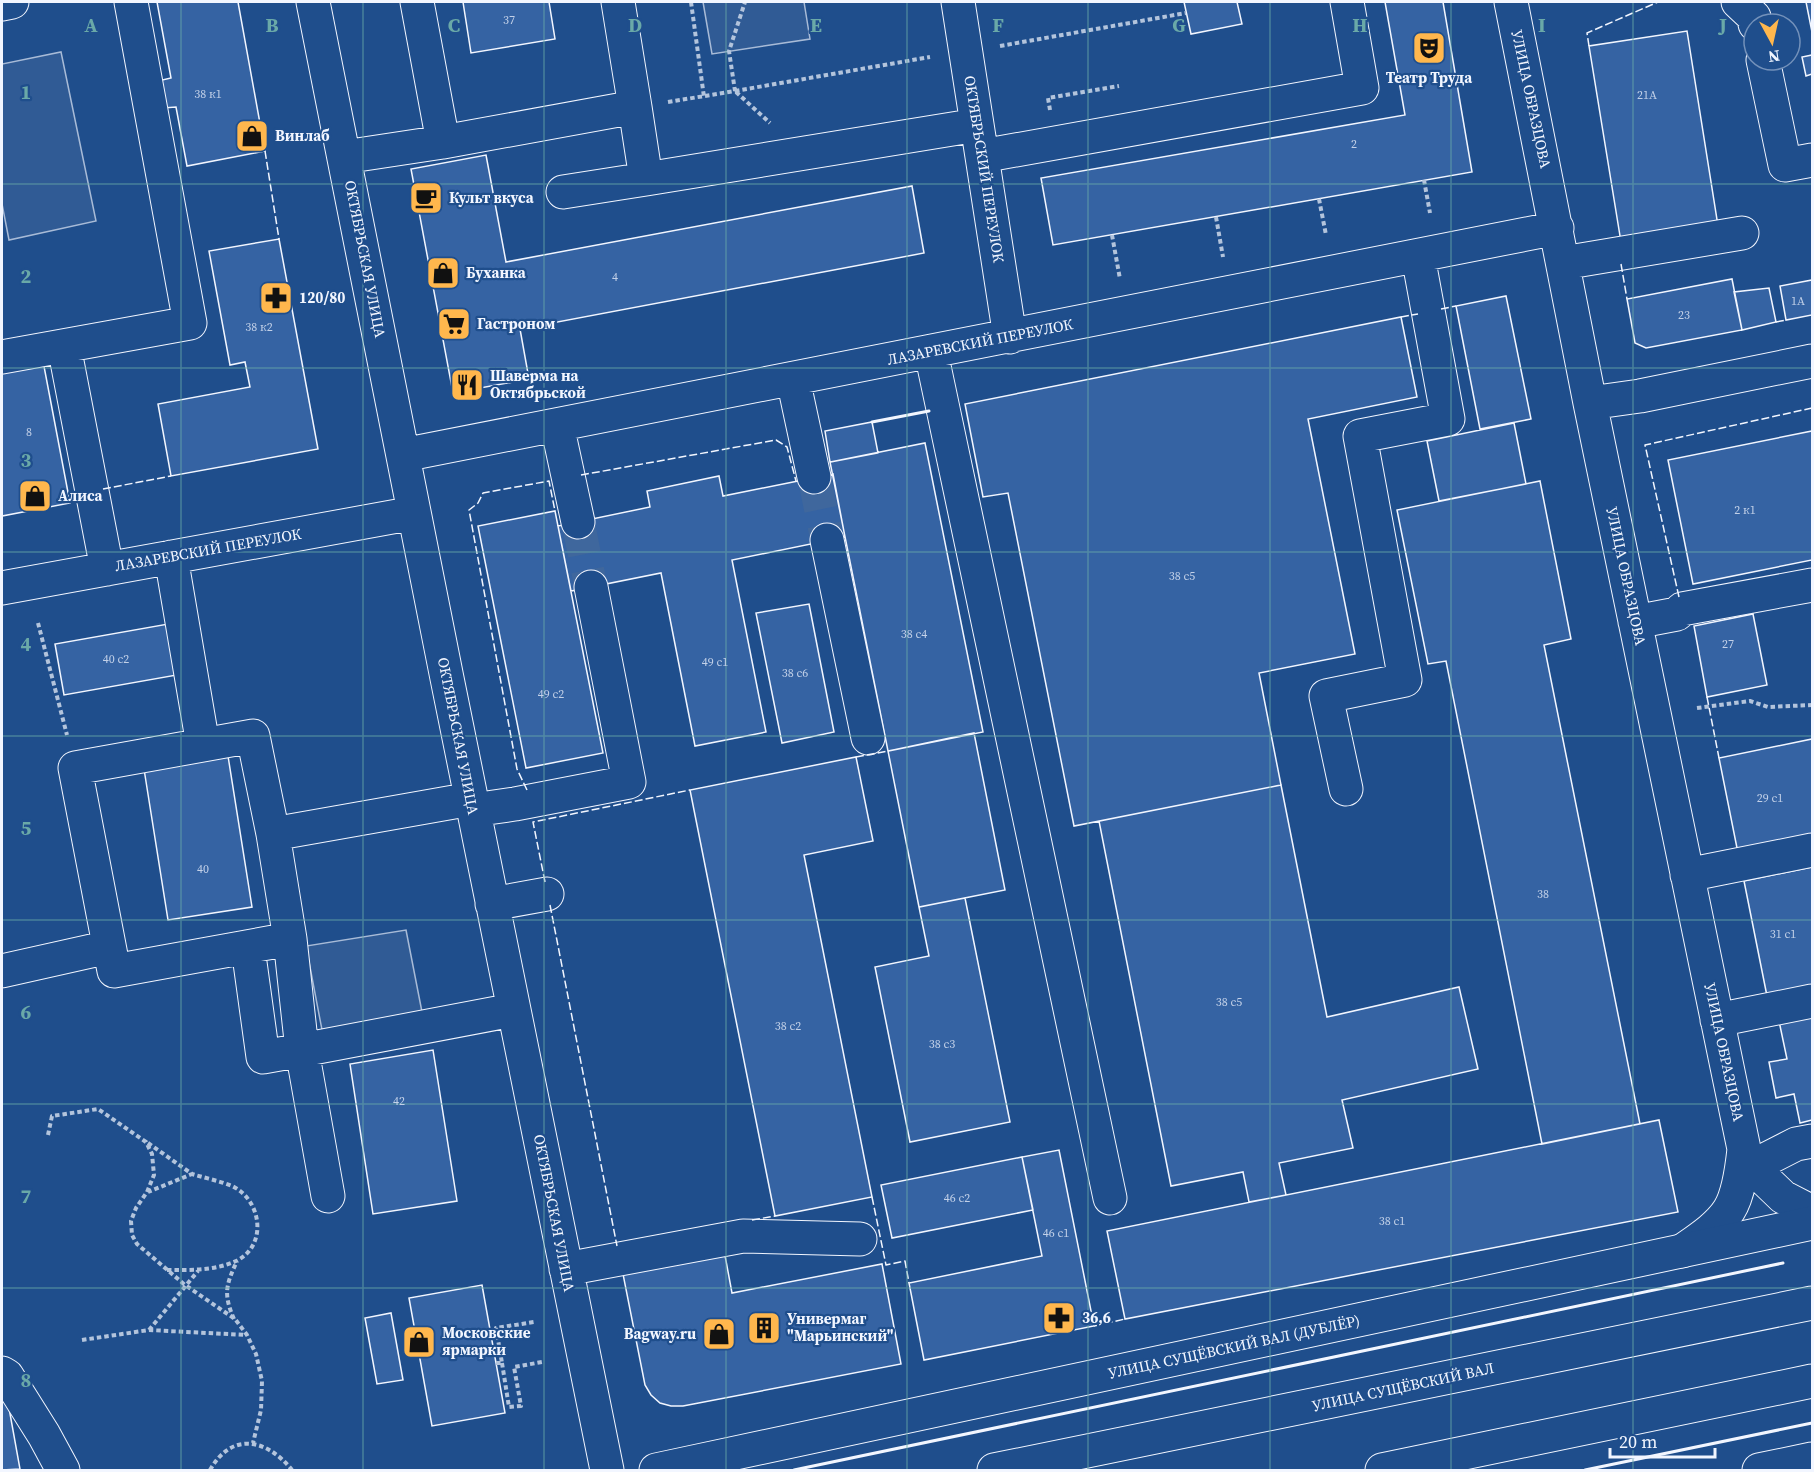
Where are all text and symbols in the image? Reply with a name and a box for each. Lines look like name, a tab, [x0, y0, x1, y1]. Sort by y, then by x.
text: A	[84, 11, 98, 39]
text: B	[265, 11, 279, 39]
text: C	[448, 11, 460, 39]
text: D	[628, 11, 642, 39]
text: E	[810, 11, 822, 39]
text: F	[992, 11, 1004, 39]
text: G	[1172, 11, 1186, 39]
text: H	[1352, 11, 1368, 39]
text: I	[1538, 11, 1546, 39]
text: J	[1717, 11, 1727, 39]
house number: 37	[503, 12, 515, 28]
north arrow	[1742, 12, 1802, 72]
street label: УЛИЦА ОБРАЗЦОВА	[1507, 28, 1556, 170]
theatre icon: Театр Труда	[1411, 30, 1447, 66]
text: N	[1766, 45, 1781, 69]
place label: Театр Труда	[1386, 67, 1473, 88]
street label: ОКТЯБРЬСКИЙ ПЕРЕУЛОК	[959, 74, 1010, 264]
text: 1	[21, 78, 31, 106]
house number: 38 к1	[194, 86, 222, 102]
house number: 21А	[1637, 87, 1657, 103]
shop icon: Винлаб	[234, 118, 270, 154]
place label: Винлаб	[275, 125, 330, 146]
house number: 2	[1351, 136, 1357, 152]
street label: ОКТЯБРЬСКАЯ УЛИЦА	[340, 178, 391, 339]
cafe icon: Культ вкуса	[408, 180, 444, 216]
place label: Культ вкуса	[449, 187, 535, 208]
shop icon: Буханка	[425, 255, 461, 291]
text: 2	[21, 262, 32, 290]
place label: Буханка	[466, 262, 527, 283]
house number: 4	[612, 269, 618, 285]
pharmacy icon: 120/80	[258, 280, 294, 316]
place label: 120/80	[299, 287, 345, 308]
house number: 1А	[1791, 293, 1805, 309]
supermarket icon: Гастроном	[436, 306, 472, 342]
house number: 23	[1678, 307, 1690, 323]
place label: Гастроном	[477, 313, 555, 334]
street label: ЛАЗАРЕВСКИЙ ПЕРЕУЛОК	[885, 313, 1075, 370]
house number: 38 к2	[245, 319, 273, 335]
place label: Шаверма на Октябрьской	[490, 365, 586, 403]
restaurant icon: Шаверма на Октябрьской	[449, 367, 485, 403]
house number: 8	[26, 424, 32, 440]
text: 3	[21, 446, 32, 474]
shop icon: Алиса	[17, 478, 53, 514]
place label: Алиса	[58, 485, 104, 506]
house number: 2 к1	[1734, 502, 1756, 518]
street label: УЛИЦА ОБРАЗЦОВА	[1602, 505, 1651, 647]
street label: ЛАЗАРЕВСКИЙ ПЕРЕУЛОК	[113, 523, 303, 576]
house number: 38 с5	[1169, 568, 1195, 584]
house number: 38 с4	[901, 626, 927, 642]
text: 4	[21, 630, 32, 658]
house number: 27	[1722, 636, 1734, 652]
house number: 40 с2	[103, 651, 129, 667]
house number: 49 с1	[702, 654, 728, 670]
street label: ОКТЯБРЬСКАЯ УЛИЦА	[433, 655, 484, 816]
house number: 38 с6	[782, 665, 808, 681]
house number: 49 с2	[538, 686, 564, 702]
house number: 29 с1	[1757, 790, 1783, 806]
text: 5	[21, 814, 32, 842]
house number: 40	[197, 861, 209, 877]
house number: 38	[1537, 886, 1549, 902]
house number: 31 с1	[1770, 926, 1796, 942]
street label: УЛИЦА ОБРАЗЦОВА	[1700, 981, 1749, 1123]
house number: 38 с5	[1216, 994, 1242, 1010]
text: 6	[21, 998, 32, 1026]
house number: 38 с2	[775, 1018, 801, 1034]
house number: 38 с3	[929, 1036, 955, 1052]
house number: 42	[393, 1093, 405, 1109]
street label: ОКТЯБРЬСКАЯ УЛИЦА	[529, 1132, 580, 1293]
text: 7	[21, 1182, 32, 1210]
house number: 46 с2	[944, 1190, 970, 1206]
house number: 38 с1	[1379, 1213, 1405, 1229]
house number: 46 с1	[1043, 1225, 1069, 1241]
pharmacy icon: 36,6	[1041, 1300, 1077, 1336]
place label: 36,6	[1082, 1307, 1111, 1328]
place label: Универмаг "Марьинский"	[787, 1308, 894, 1346]
building icon: Универмаг "Марьинский"	[746, 1310, 782, 1346]
street label: УЛИЦА СУЩЁВСКИЙ ВАЛ (ДУБЛЁР)	[1106, 1310, 1362, 1384]
shop icon: Bagway.ru	[701, 1316, 737, 1352]
place label: Московские ярмарки	[442, 1322, 531, 1360]
place label: Bagway.ru	[624, 1323, 696, 1344]
shop icon: Московские ярмарки	[401, 1324, 437, 1360]
street label: УЛИЦА СУЩЁВСКИЙ ВАЛ	[1310, 1357, 1496, 1416]
text: 8	[21, 1366, 31, 1394]
scale bar	[1610, 1421, 1715, 1459]
text: 20 m	[1619, 1429, 1657, 1454]

